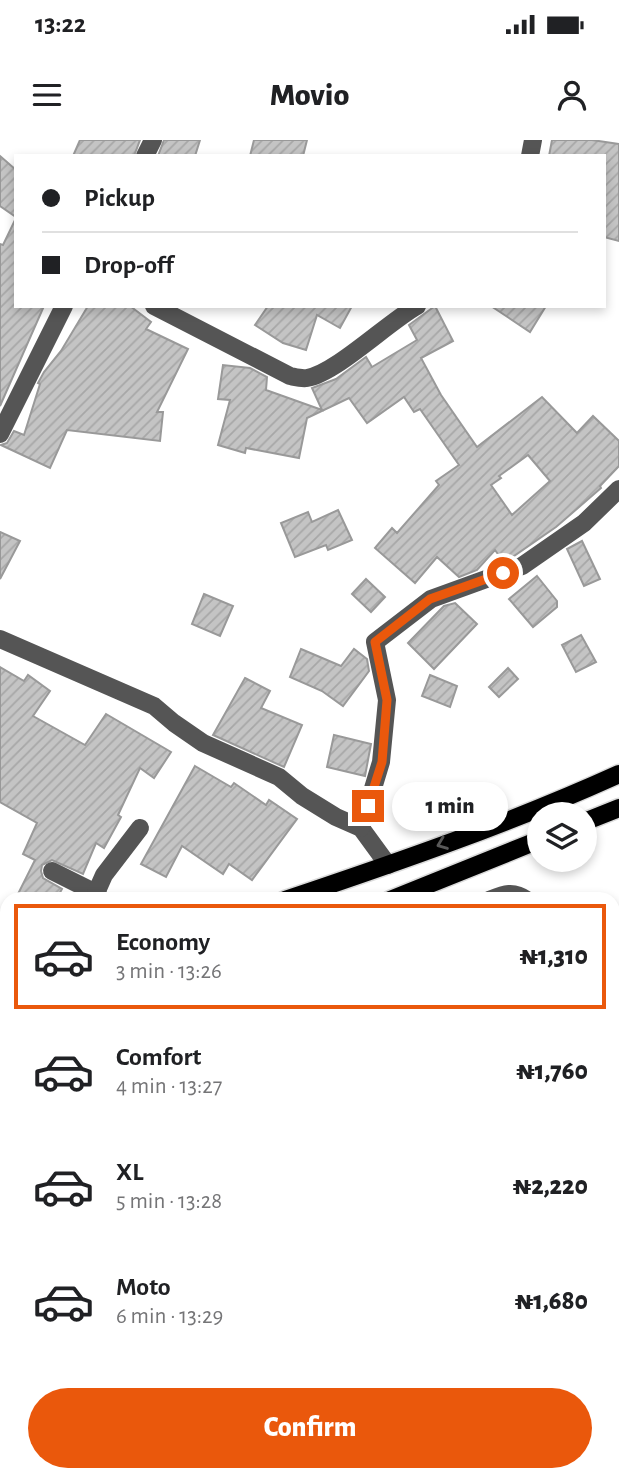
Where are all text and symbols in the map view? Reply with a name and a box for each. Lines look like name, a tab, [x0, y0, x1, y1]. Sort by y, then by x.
text: 13:22	[35, 11, 86, 37]
icon: menu	[28, 76, 66, 114]
icon: person	[553, 76, 591, 114]
text: Movio	[270, 79, 349, 111]
text: Pickup	[84, 185, 155, 211]
text: Drop-off	[84, 252, 173, 278]
route start	[487, 557, 519, 589]
callout: 1 min	[392, 782, 508, 830]
route end	[352, 790, 384, 822]
text: 1 min	[426, 795, 474, 818]
map controls	[527, 802, 597, 872]
button: layers	[527, 802, 597, 872]
one-way arrow	[436, 836, 448, 850]
icon: car	[32, 925, 95, 988]
text: Economy	[116, 929, 210, 955]
text: ₦1,310	[520, 943, 588, 969]
text: 3 min · 13:26	[116, 960, 222, 983]
icon: car	[32, 1040, 95, 1103]
text: Comfort	[116, 1044, 201, 1070]
text: ₦1,760	[516, 1058, 588, 1084]
text: 4 min · 13:27	[116, 1075, 222, 1098]
icon: car	[32, 1155, 95, 1218]
text: XL	[116, 1159, 143, 1185]
text: ₦2,220	[513, 1173, 588, 1199]
text: 5 min · 13:28	[116, 1190, 222, 1213]
icon: car	[32, 1270, 95, 1333]
text: Moto	[116, 1274, 171, 1300]
text: ₦1,680	[515, 1288, 588, 1314]
text: 6 min · 13:29	[116, 1305, 223, 1328]
button: Confirm	[28, 1388, 592, 1468]

